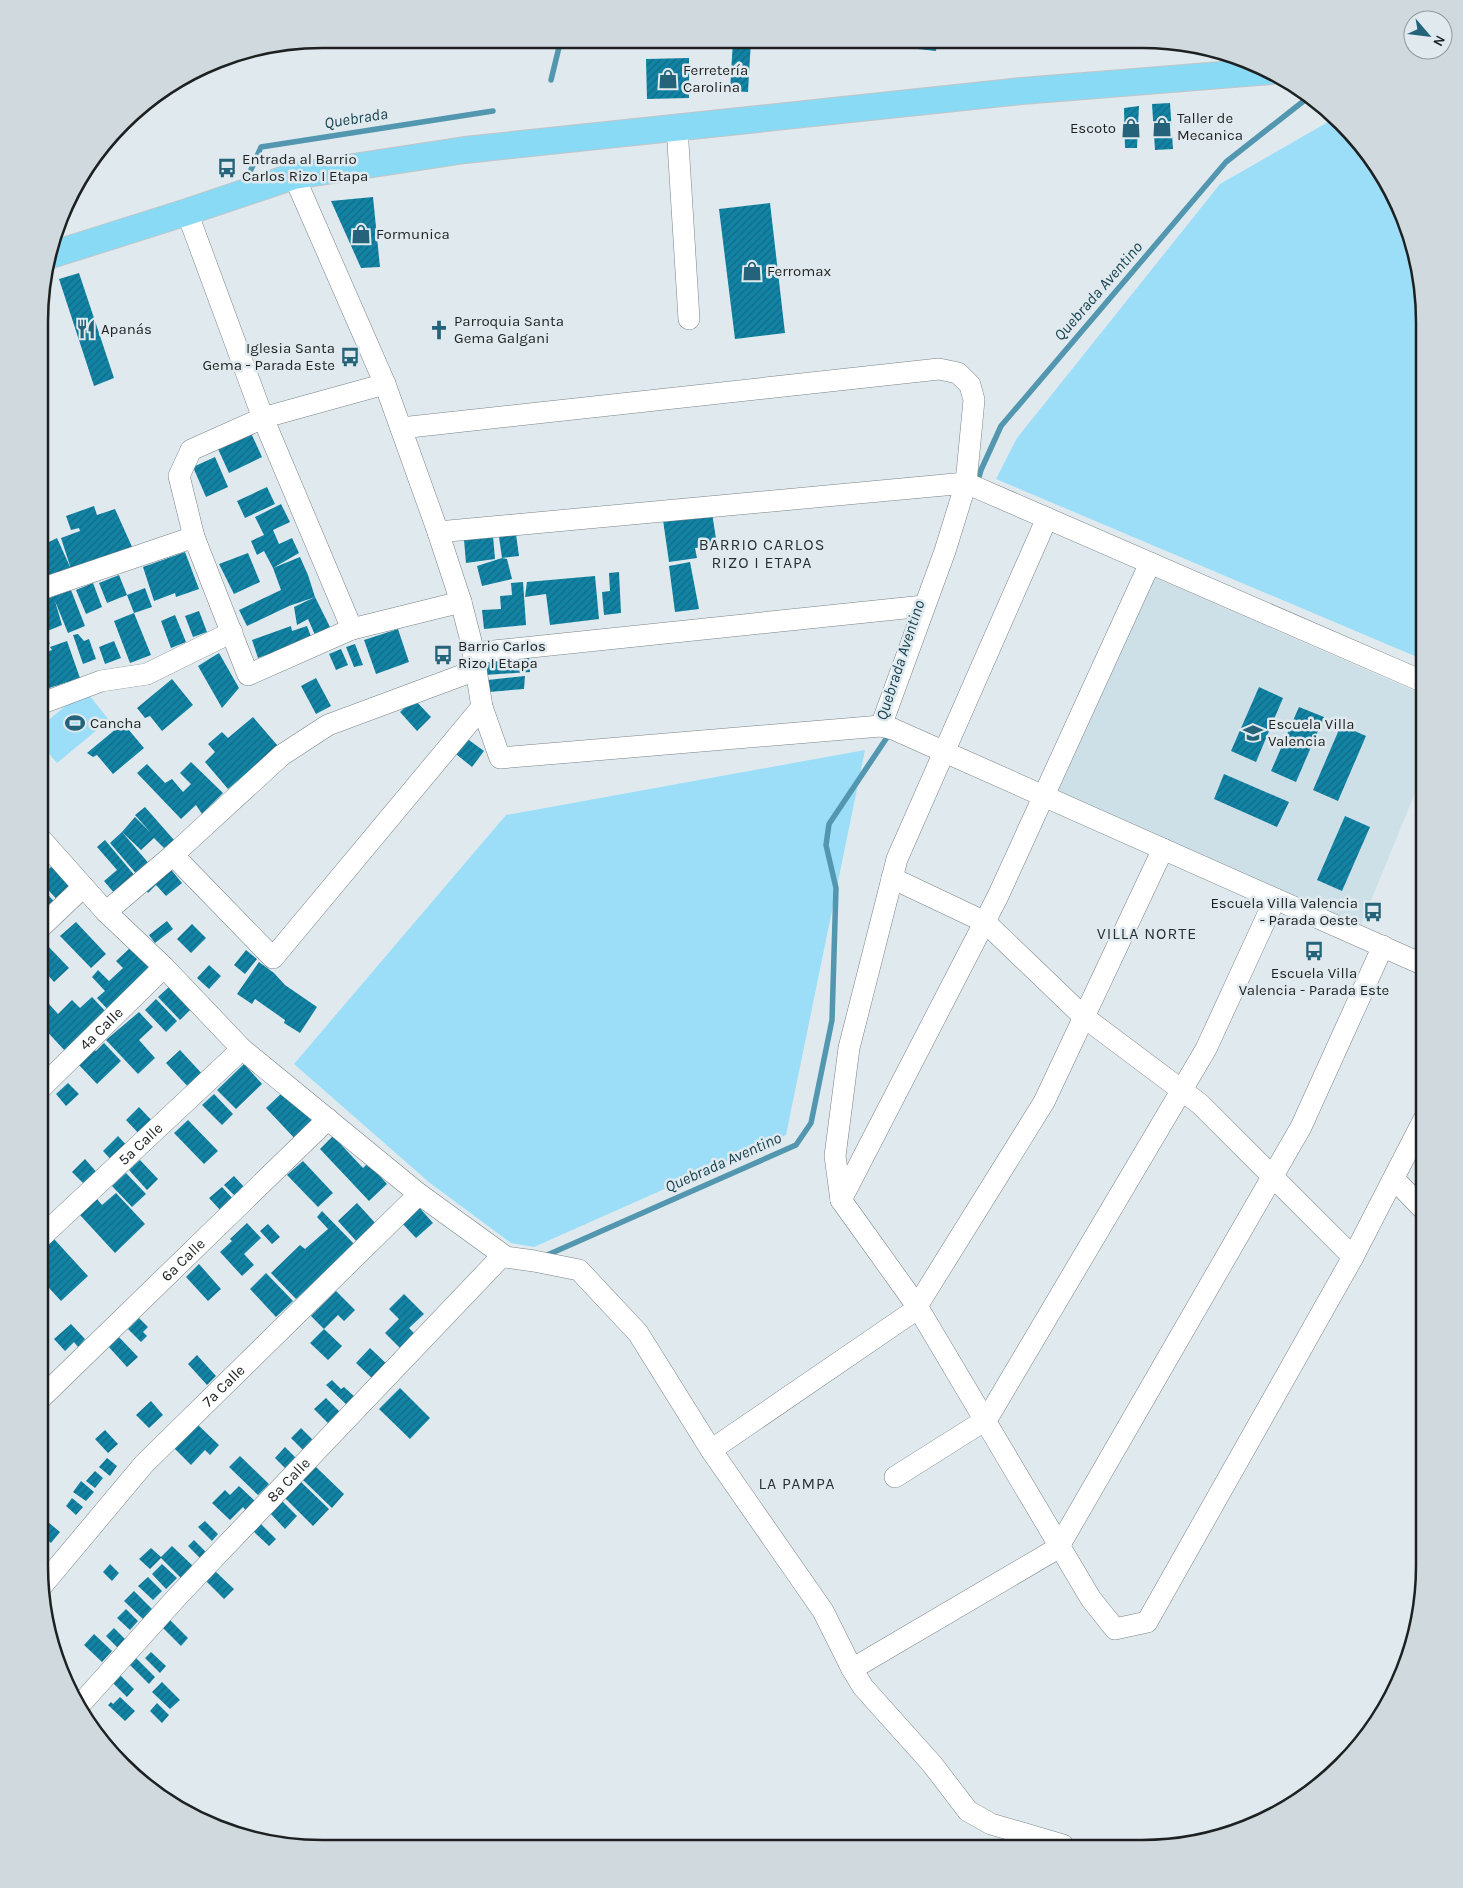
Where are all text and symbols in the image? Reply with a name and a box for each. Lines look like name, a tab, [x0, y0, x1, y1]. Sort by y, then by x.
north arrow	[1403, 10, 1453, 60]
text: N	[1429, 32, 1449, 49]
place label: Ferretería Carolina	[683, 61, 748, 96]
shop icon: Ferretería Carolina	[657, 68, 679, 90]
water label: Quebrada	[323, 104, 389, 132]
place label: Taller de Mecanica	[1177, 109, 1243, 144]
shop icon: Taller de Mecanica	[1151, 116, 1173, 138]
shop icon: Escoto	[1120, 117, 1142, 139]
place label: Escoto	[1070, 119, 1116, 137]
place label: Entrada al Barrio Carlos Rizo I Etapa	[242, 150, 368, 185]
bus stop icon: Entrada al Barrio Carlos Rizo I Etapa	[216, 157, 238, 179]
shop icon: Formunica	[350, 223, 372, 245]
place label: Formunica	[376, 225, 450, 243]
water label: Quebrada Aventino	[1050, 237, 1146, 344]
shop icon: Ferromax	[741, 260, 763, 282]
place label: Ferromax	[767, 262, 831, 280]
place label: Parroquia Santa Gema Galgani	[454, 312, 564, 347]
restaurant icon: Apanás	[75, 318, 97, 340]
church icon: Parroquia Santa Gema Galgani	[428, 319, 450, 341]
place label: Apanás	[101, 320, 152, 338]
place label: Iglesia Santa Gema - Parada Este	[202, 339, 335, 374]
bus stop icon: Iglesia Santa Gema - Parada Este	[339, 346, 361, 368]
district label: BARRIO CARLOS RIZO I ETAPA	[699, 535, 825, 572]
water label: Quebrada Aventino	[872, 597, 928, 722]
place label: Barrio Carlos Rizo I Etapa	[458, 637, 546, 672]
bus stop icon: Barrio Carlos Rizo I Etapa	[432, 644, 454, 666]
sports icon: Cancha	[64, 712, 86, 734]
place label: Cancha	[90, 714, 142, 732]
place label: Escuela Villa Valencia	[1268, 715, 1354, 750]
school or university icon: Escuela Villa Valencia	[1242, 722, 1264, 744]
place label: Escuela Villa Valencia - Parada Oeste	[1210, 894, 1358, 929]
bus stop icon: Escuela Villa Valencia - Parada Oeste	[1362, 901, 1384, 923]
district label: VILLA NORTE	[1097, 924, 1197, 943]
bus stop icon: Escuela Villa Valencia - Parada Este	[1303, 940, 1325, 962]
place label: Escuela Villa Valencia - Parada Este	[1239, 964, 1389, 999]
street label: 4a Calle	[76, 1003, 127, 1054]
street label: 5a Calle	[115, 1119, 166, 1169]
water label: Quebrada Aventino	[662, 1128, 784, 1196]
street label: 6a Calle	[157, 1235, 209, 1285]
street label: 7a Calle	[199, 1361, 249, 1411]
street label: 8a Calle	[263, 1454, 314, 1506]
district label: LA PAMPA	[759, 1474, 835, 1493]

